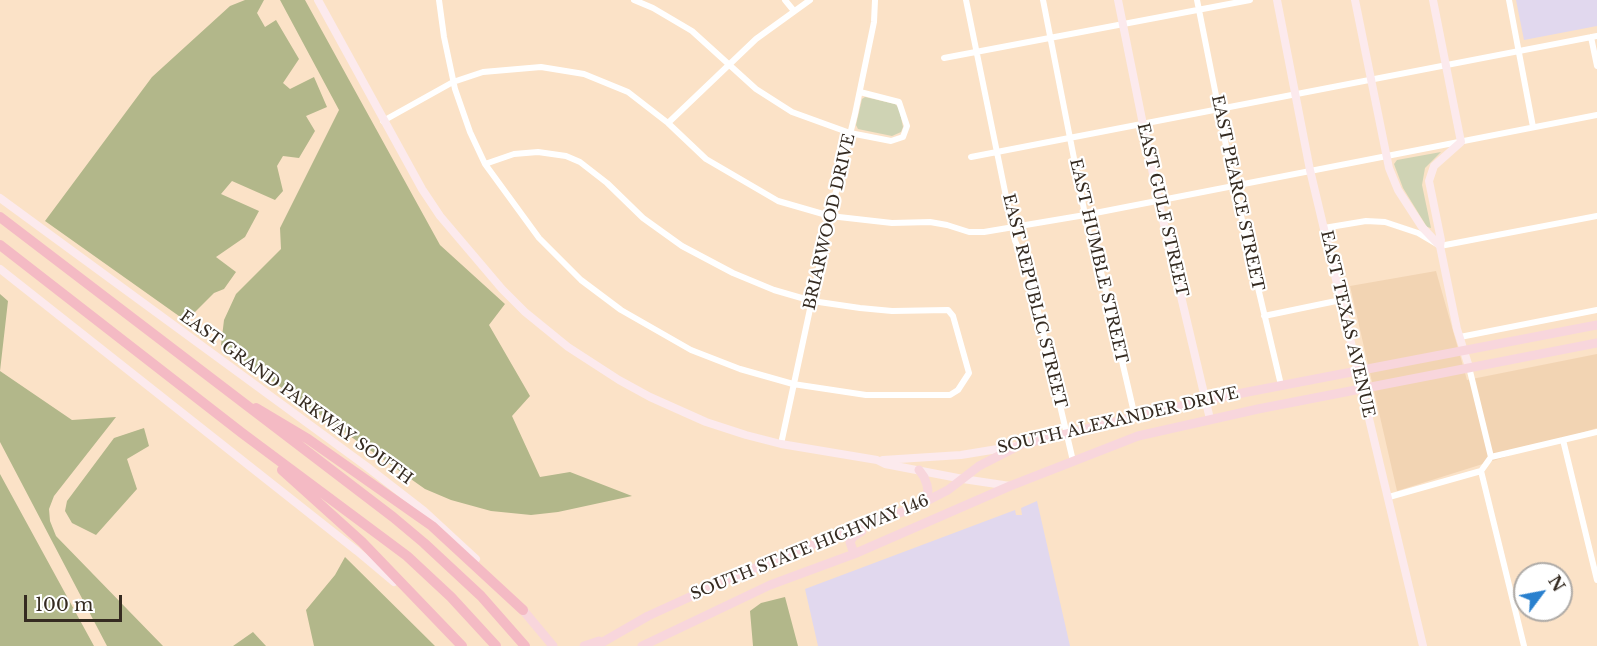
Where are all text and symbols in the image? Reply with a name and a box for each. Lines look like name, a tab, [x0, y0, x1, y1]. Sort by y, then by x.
street label: EAST PEARCE STREET	[1207, 93, 1267, 293]
street label: EAST GULF STREET	[1133, 121, 1191, 299]
street label: BRIARWOOD DRIVE	[800, 132, 860, 312]
street label: EAST HUMBLE STREET	[1065, 157, 1131, 365]
street label: EAST REPUBLIC STREET	[998, 192, 1070, 410]
street label: EAST TEXAS AVENUE	[1316, 229, 1378, 419]
street label: EAST GRAND PARKWAY SOUTH	[176, 307, 416, 489]
street label: SOUTH ALEXANDER DRIVE	[996, 384, 1240, 458]
street label: SOUTH STATE HIGHWAY 146	[688, 491, 932, 605]
north arrow	[1513, 562, 1573, 622]
text: N	[1544, 572, 1569, 595]
scale bar	[27, 583, 124, 621]
text: 100 m	[35, 594, 93, 616]

